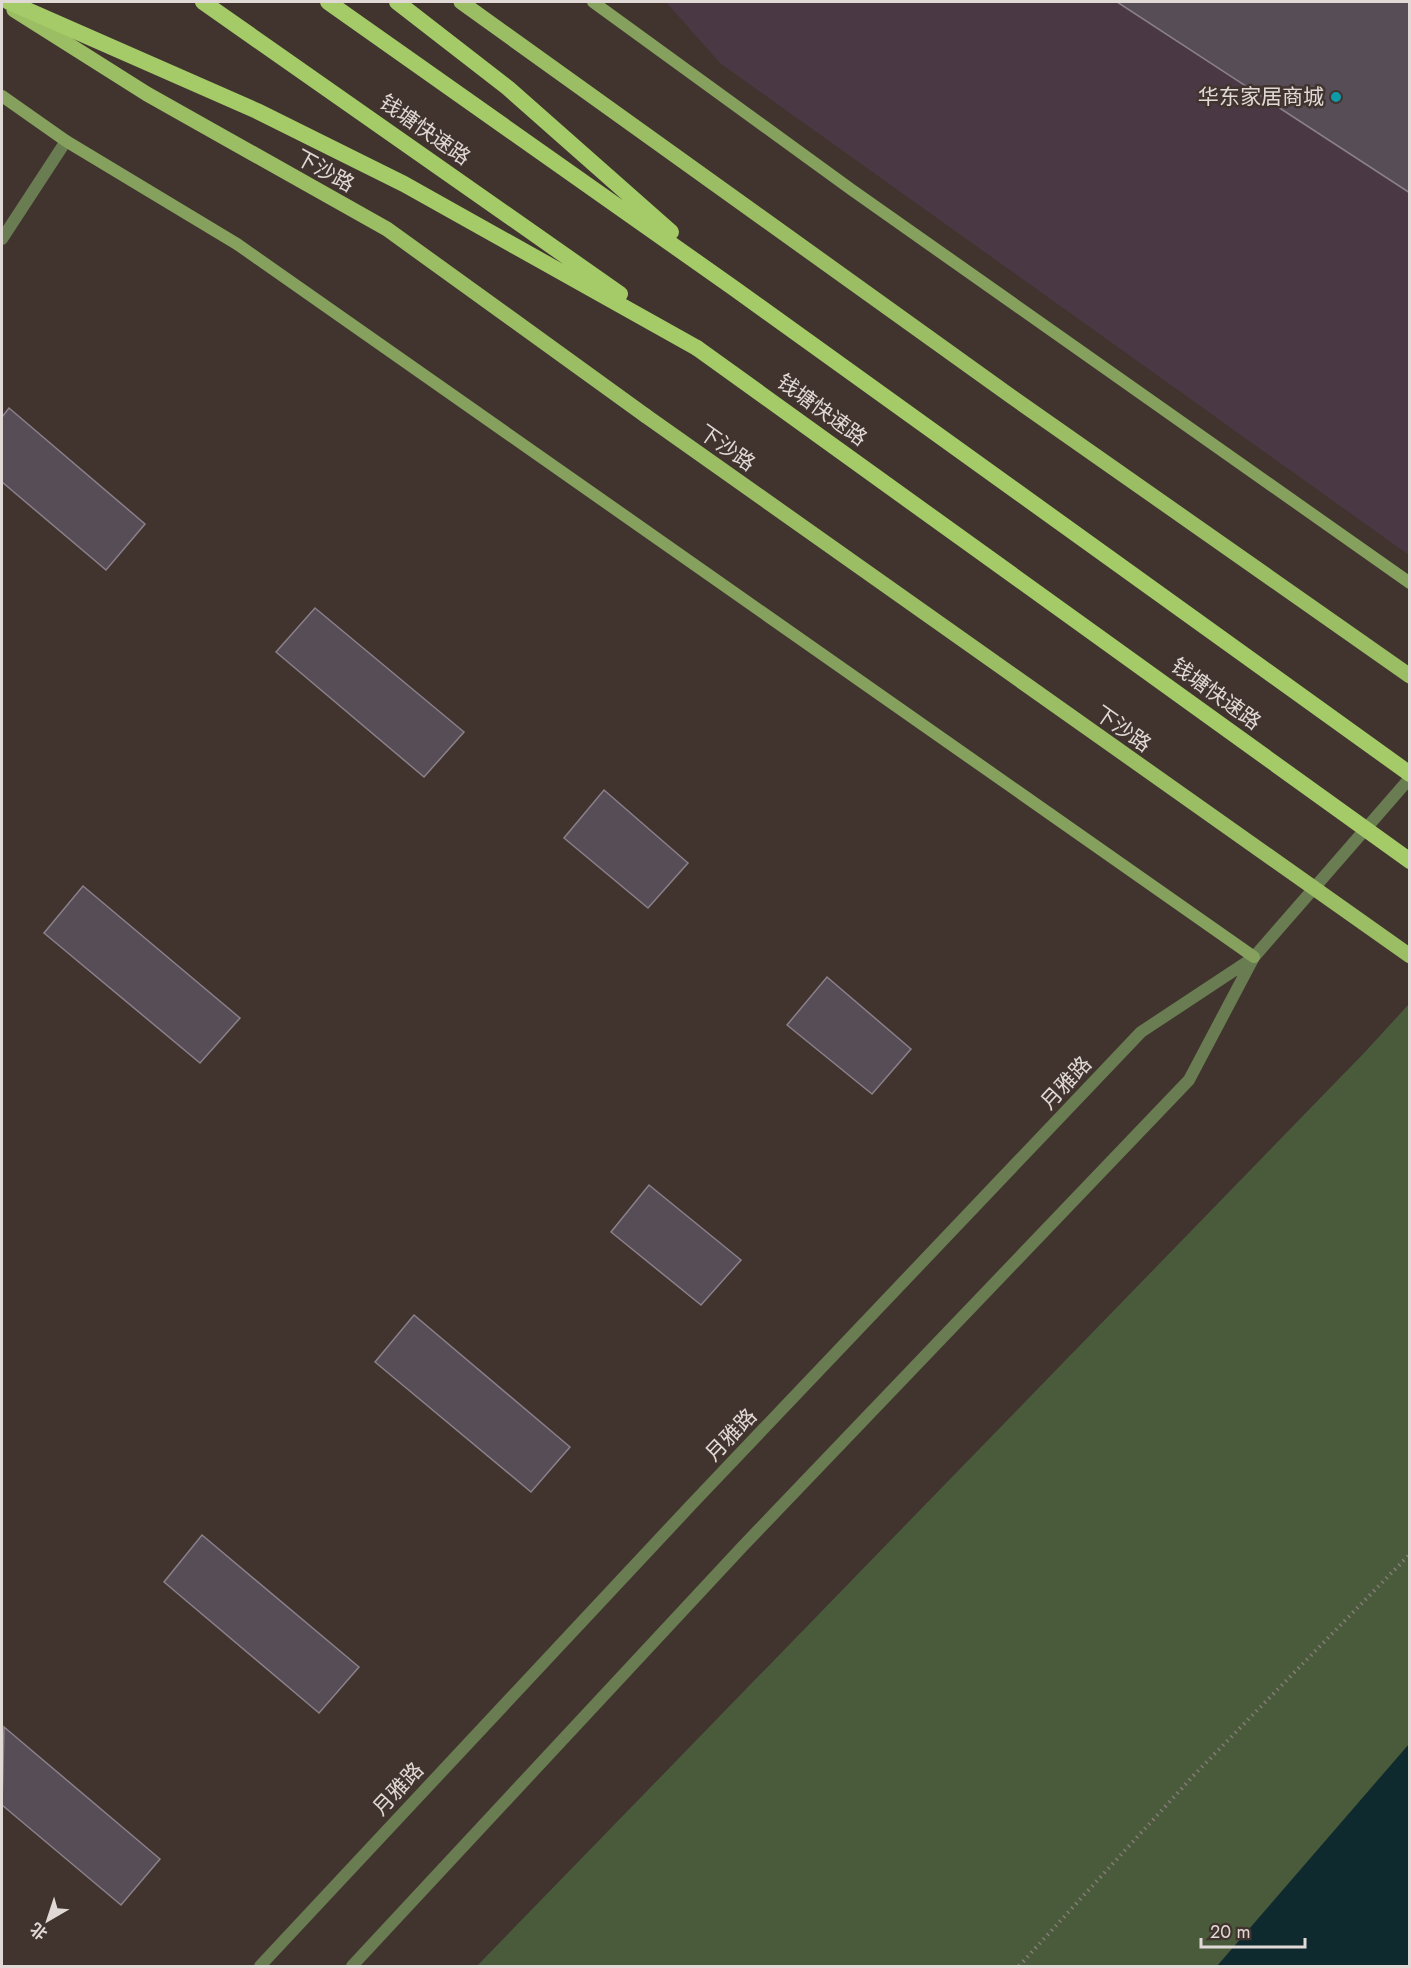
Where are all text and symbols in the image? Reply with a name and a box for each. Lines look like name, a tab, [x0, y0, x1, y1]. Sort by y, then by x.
place label: 华东家居商城	[1198, 82, 1324, 112]
street label: 钱塘快速路	[373, 88, 477, 172]
marker: 华东家居商城	[1329, 90, 1343, 104]
street label: 下沙路	[290, 143, 360, 199]
street label: 钱塘快速路	[771, 367, 873, 453]
street label: 下沙路	[693, 418, 761, 478]
street label: 钱塘快速路	[1165, 651, 1267, 737]
street label: 下沙路	[1089, 699, 1157, 759]
street label: 月雅路	[1034, 1050, 1098, 1116]
street label: 月雅路	[698, 1402, 764, 1468]
street label: 月雅路	[366, 1756, 430, 1822]
north arrow	[18, 1890, 78, 1950]
scale bar	[1201, 1911, 1304, 1949]
text: 北	[25, 1917, 52, 1945]
text: 20 m	[1210, 1919, 1250, 1945]

